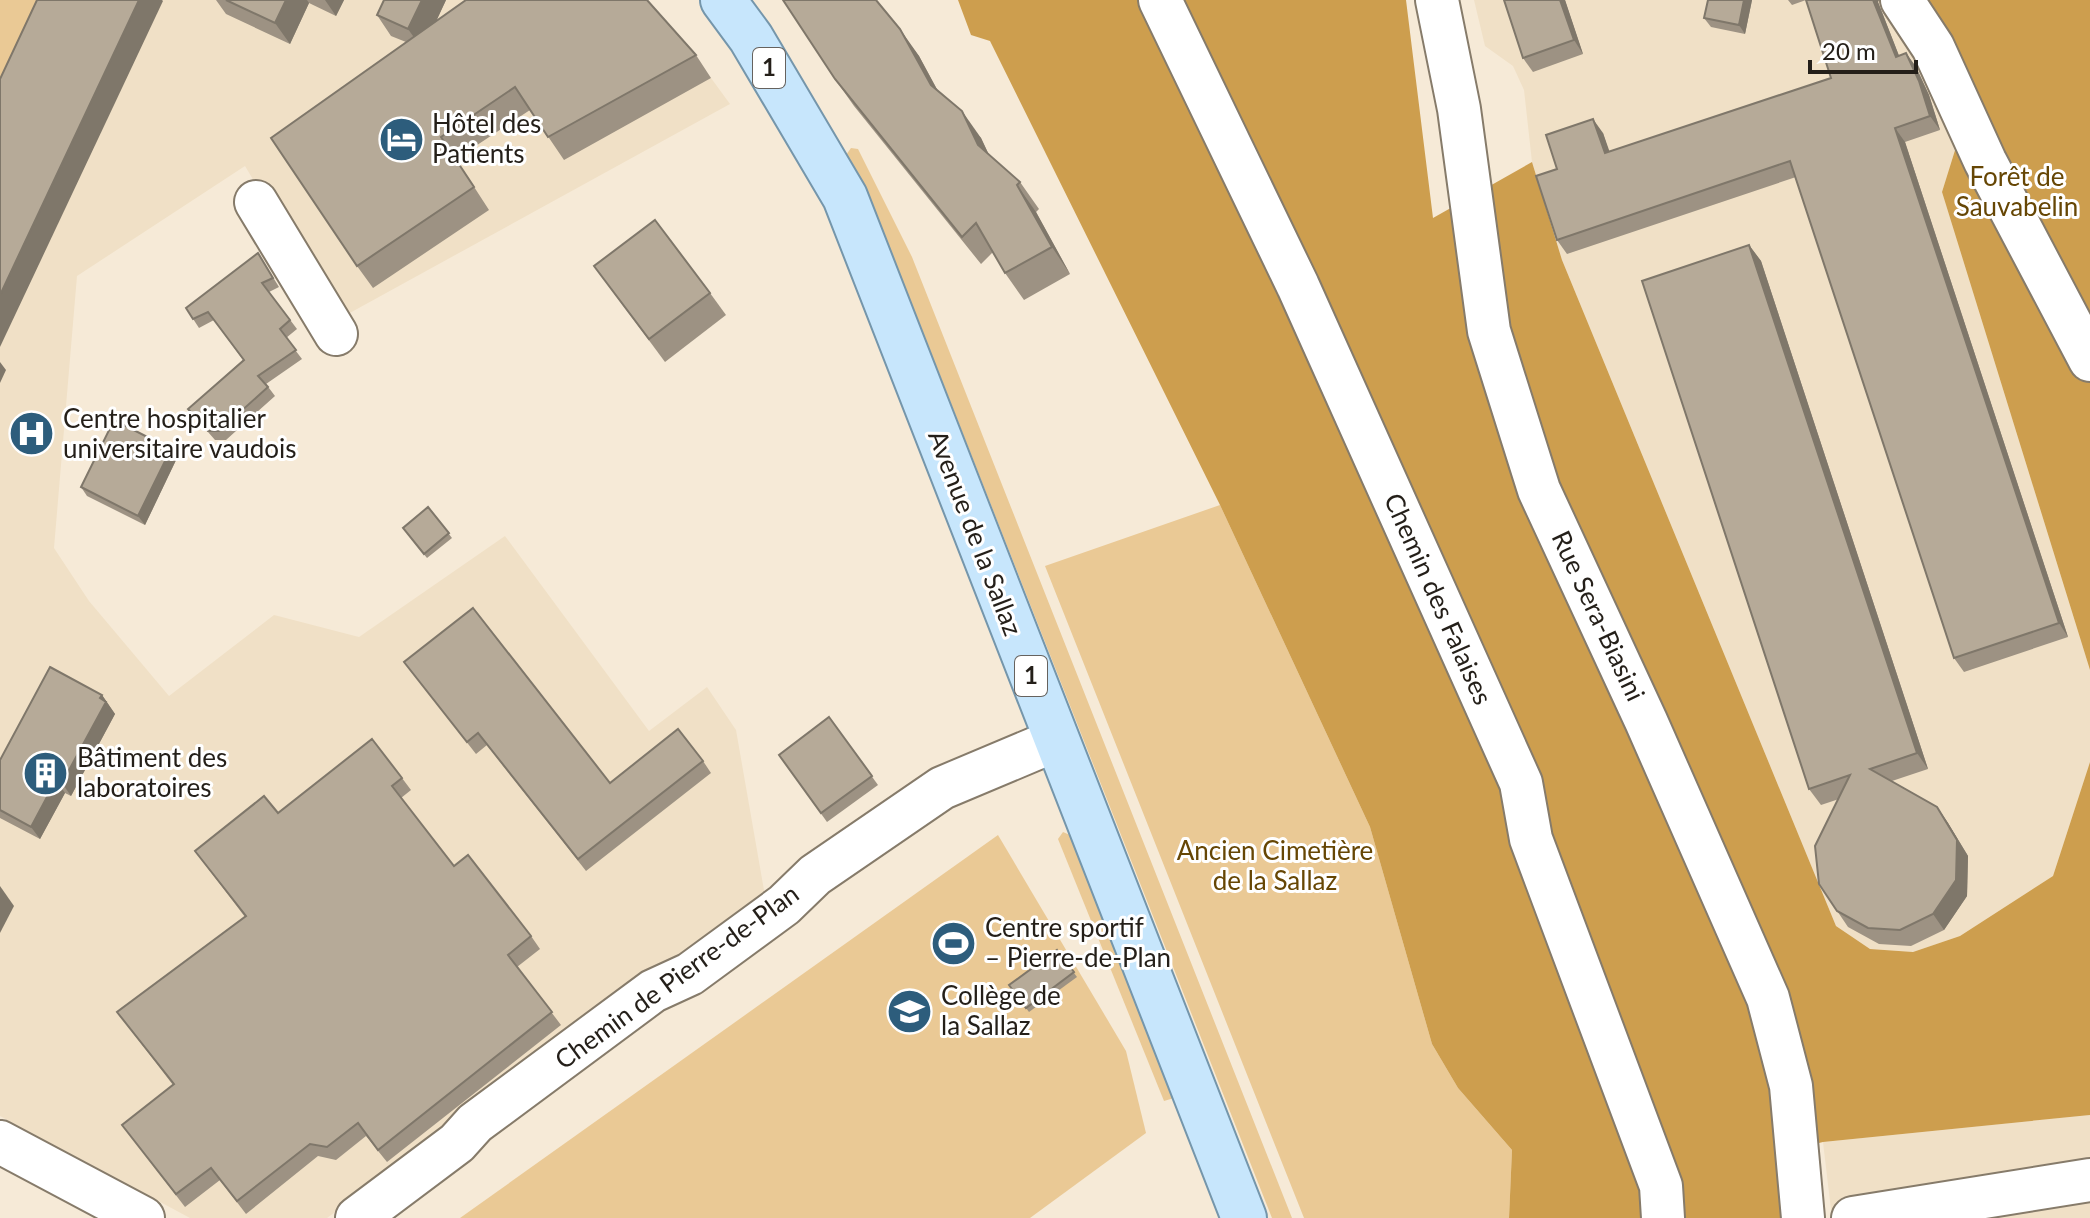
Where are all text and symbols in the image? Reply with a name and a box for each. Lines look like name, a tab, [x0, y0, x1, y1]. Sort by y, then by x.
scale bar	[1810, 24, 1916, 74]
text: 20 m	[1822, 36, 1876, 65]
road number: 1	[753, 48, 785, 88]
place label: Hôtel des Patients	[432, 107, 541, 169]
hotel icon: Hôtel des Patients	[377, 115, 425, 163]
park label: Forêt de Sauvabelin	[1956, 160, 2078, 222]
place label: Centre hospitalier universitaire vaudois	[63, 402, 296, 464]
hospital icon: Centre hospitalier universitaire vaudois	[8, 410, 56, 458]
street label: Avenue de la Sallaz	[922, 426, 1030, 640]
street label: Chemin des Falaises	[1378, 488, 1500, 709]
street label: Rue Sera-Biasini	[1545, 525, 1652, 706]
road number: 1	[1015, 656, 1047, 696]
place label: Bâtiment des laboratoires	[77, 741, 227, 803]
building icon: Bâtiment des laboratoires	[22, 749, 70, 797]
park label: Ancien Cimetière de la Sallaz	[1177, 834, 1373, 896]
street label: Chemin de Pierre-de-Plan	[548, 877, 805, 1075]
place label: Centre sportif – Pierre-de-Plan	[985, 911, 1171, 973]
sports icon: Centre sportif – Pierre-de-Plan	[930, 919, 978, 967]
place label: Collège de la Sallaz	[941, 979, 1061, 1041]
school or university icon: Collège de la Sallaz	[886, 987, 934, 1035]

